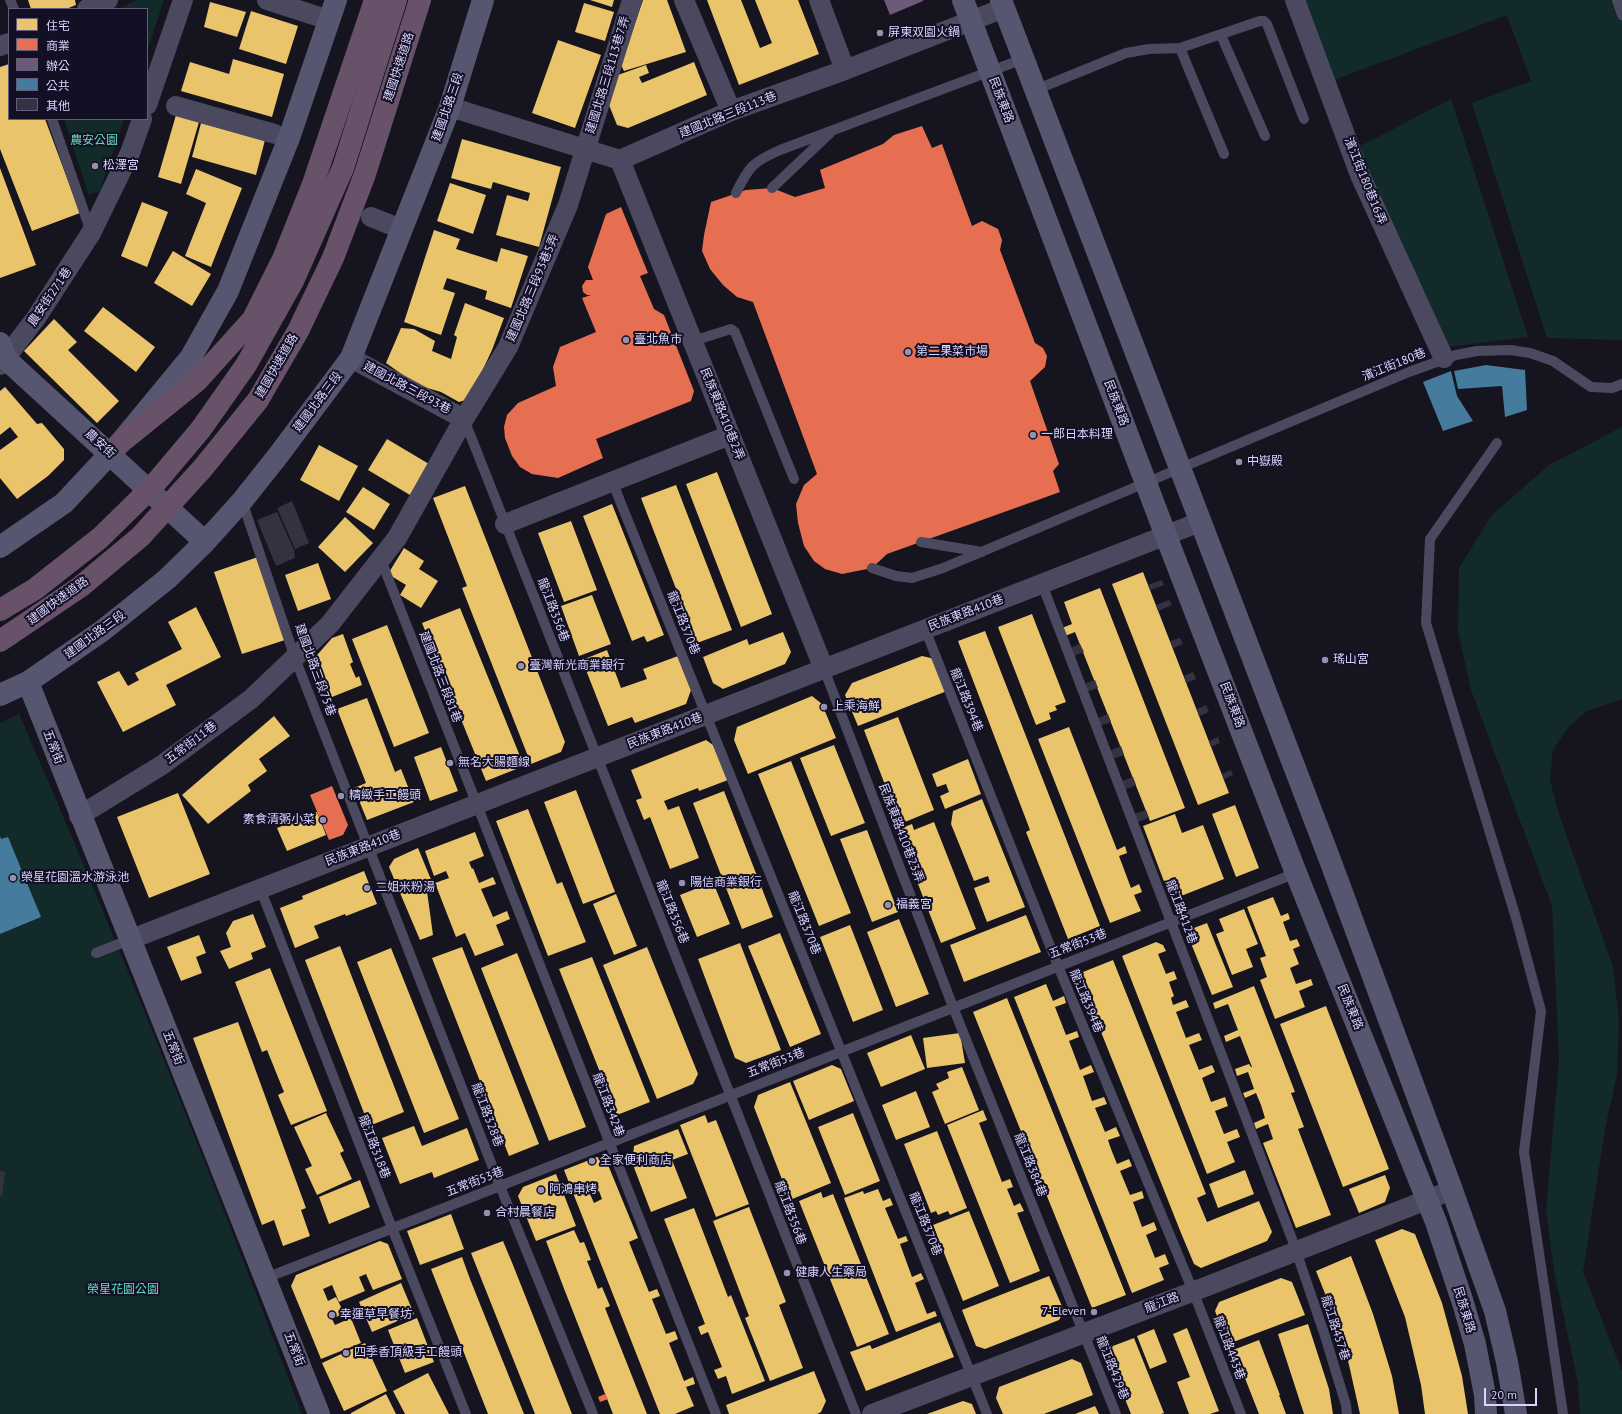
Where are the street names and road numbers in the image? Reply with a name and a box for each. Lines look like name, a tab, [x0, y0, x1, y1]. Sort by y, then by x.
street label: 建國北路三段113巷7弄	[583, 14, 633, 136]
street label: 建國快速道路	[381, 31, 417, 103]
street label: 建國北路三段	[429, 71, 467, 143]
street label: 民族東路	[986, 75, 1016, 125]
street label: 建國北路三段113巷	[677, 89, 779, 141]
street label: 濱江街180巷16弄	[1341, 135, 1389, 227]
street label: 建國北路三段93巷5弄	[504, 232, 562, 344]
street label: 農安街271巷	[25, 265, 75, 329]
street label: 建國快速道路	[253, 331, 301, 401]
street label: 濱江街180巷	[1360, 346, 1428, 384]
street label: 建國北路三段93巷	[361, 359, 453, 417]
street label: 民族東路410巷2弄	[697, 366, 747, 462]
street label: 建國北路三段	[291, 369, 345, 435]
street label: 民族東路	[1101, 378, 1131, 428]
street label: 農安街	[82, 427, 118, 461]
street label: 建國快速道路	[25, 574, 91, 628]
street label: 龍江路356巷	[534, 576, 572, 644]
street label: 龍江路370巷	[664, 589, 702, 657]
street label: 民族東路410巷	[926, 592, 1006, 634]
street label: 建國北路三段	[62, 608, 128, 662]
street label: 建國北路三段75巷	[292, 622, 338, 718]
street label: 建國北路三段81巷	[416, 629, 464, 725]
street label: 龍江路394巷	[947, 666, 985, 734]
street label: 民族東路	[1217, 680, 1247, 730]
street label: 民族東路410巷	[625, 710, 705, 752]
street label: 五常街11巷	[162, 719, 220, 767]
street label: 五常街	[40, 728, 66, 766]
street label: 民族東路410巷23弄	[876, 782, 926, 884]
street label: 民族東路410巷	[323, 827, 403, 869]
street label: 龍江路356巷	[653, 878, 691, 946]
street label: 龍江路412巷	[1162, 878, 1200, 946]
street label: 龍江路370巷	[785, 889, 823, 957]
street label: 五常街53巷	[1047, 926, 1109, 962]
street label: 龍江路394巷	[1066, 967, 1106, 1035]
street label: 民族東路	[1334, 982, 1366, 1032]
street label: 五常街	[160, 1029, 186, 1067]
street label: 五常街53巷	[745, 1045, 807, 1081]
street label: 龍江路342巷	[589, 1071, 627, 1139]
street label: 龍江路328巷	[468, 1081, 506, 1149]
street label: 龍江路318巷	[355, 1113, 393, 1181]
street label: 龍江路384巷	[1011, 1131, 1049, 1199]
street label: 五常街53巷	[444, 1164, 506, 1200]
street label: 龍江路356巷	[771, 1179, 809, 1247]
street label: 龍江路370巷	[906, 1190, 944, 1258]
street label: 民族東路	[1450, 1285, 1478, 1335]
street label: 龍江路	[1143, 1290, 1181, 1316]
street label: 龍江路457巷	[1318, 1294, 1352, 1362]
street label: 龍江路443巷	[1210, 1314, 1248, 1382]
street label: 五常街	[281, 1330, 307, 1368]
street label: 龍江路429巷	[1093, 1334, 1131, 1402]

